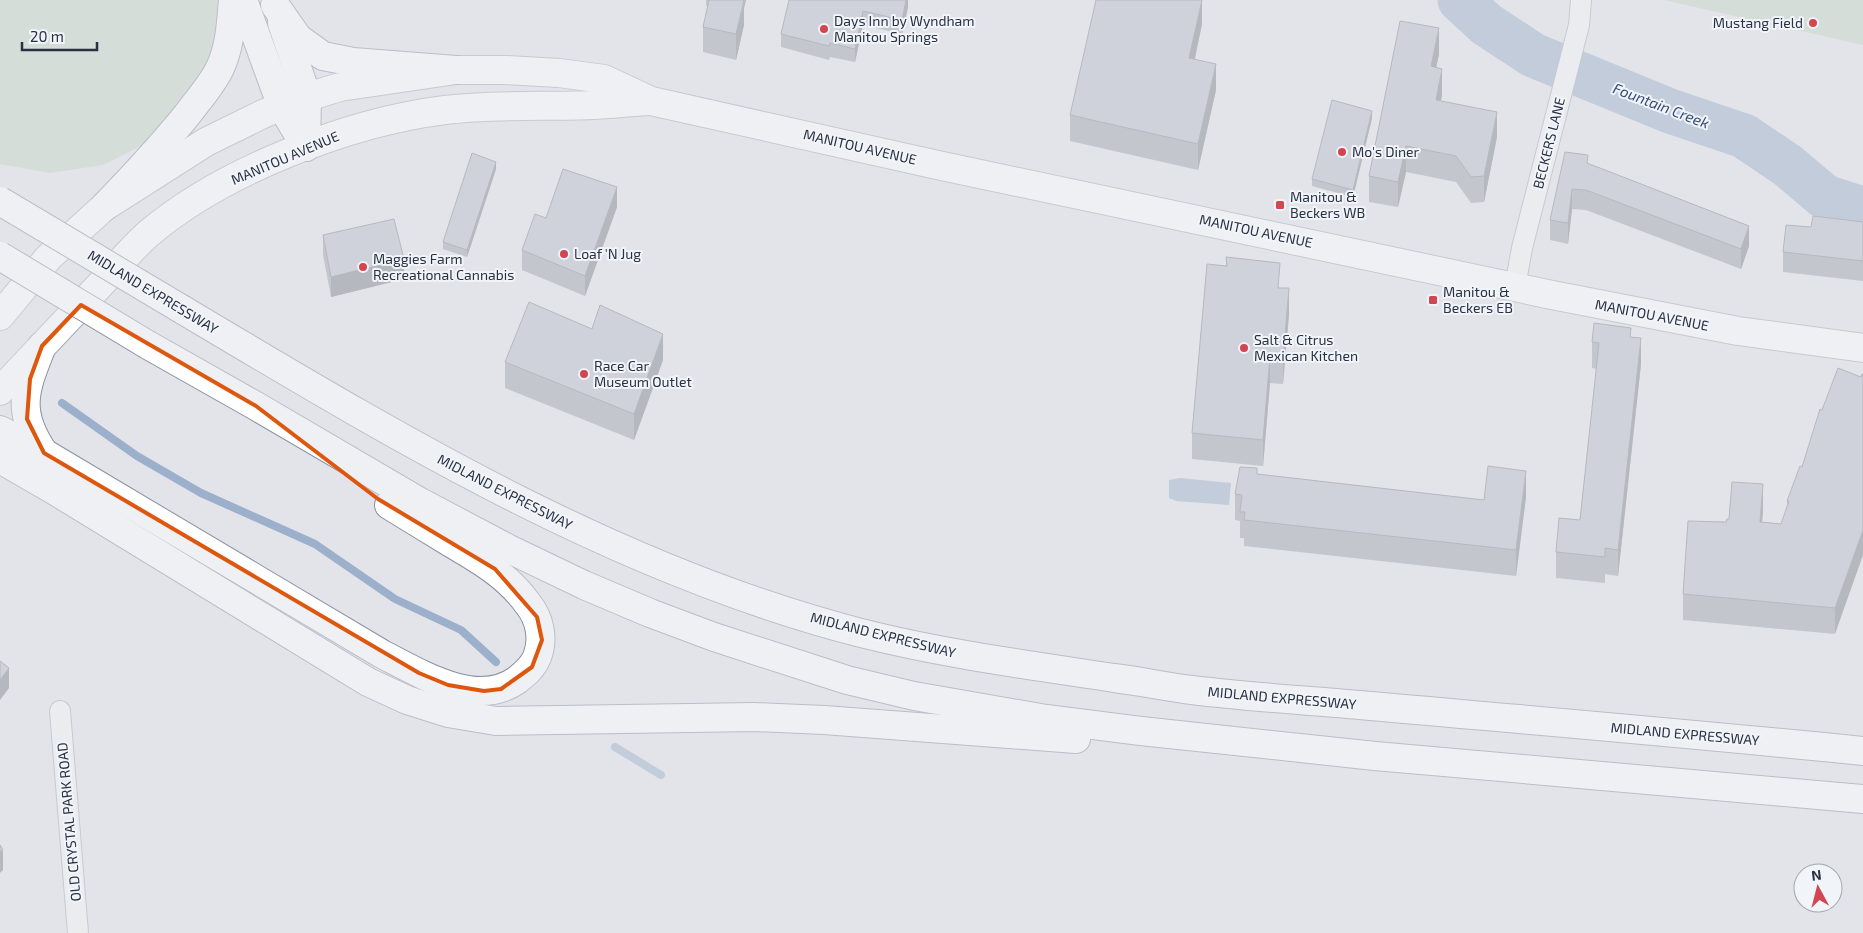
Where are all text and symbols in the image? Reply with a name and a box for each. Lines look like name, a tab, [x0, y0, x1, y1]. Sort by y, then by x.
place label: Days Inn by Wyndham Manitou Springs	[834, 12, 975, 45]
place label: Mustang Field	[1713, 14, 1803, 31]
marker: Mustang Field	[1807, 17, 1819, 29]
scale bar	[22, 20, 98, 52]
marker: Days Inn by Wyndham Manitou Springs	[818, 23, 830, 35]
text: 20 m	[30, 27, 64, 45]
water label: Fountain Creek	[1611, 78, 1712, 132]
street label: BECKERS LANE	[1529, 95, 1568, 190]
street label: MANITOU AVENUE	[802, 125, 918, 168]
street label: MANITOU AVENUE	[228, 127, 341, 188]
place label: Mo's Diner	[1352, 143, 1420, 160]
marker: Mo's Diner	[1336, 146, 1348, 158]
place label: Manitou & Beckers WB	[1290, 188, 1365, 221]
marker: Manitou & Beckers WB	[1274, 199, 1286, 211]
street label: MANITOU AVENUE	[1198, 210, 1315, 251]
place label: Loaf 'N Jug	[574, 245, 641, 262]
street label: MIDLAND EXPRESSWAY	[85, 246, 222, 337]
marker: Loaf 'N Jug	[558, 248, 570, 260]
place label: Maggies Farm Recreational Cannabis	[373, 250, 514, 283]
marker: Maggies Farm Recreational Cannabis	[357, 261, 369, 273]
place label: Manitou & Beckers EB	[1443, 283, 1513, 316]
marker: Manitou & Beckers EB	[1427, 294, 1439, 306]
street label: MANITOU AVENUE	[1594, 295, 1711, 334]
place label: Salt & Citrus Mexican Kitchen	[1254, 331, 1358, 364]
marker: Salt & Citrus Mexican Kitchen	[1238, 342, 1250, 354]
place label: Race Car Museum Outlet	[594, 357, 692, 390]
marker: Race Car Museum Outlet	[578, 368, 590, 380]
street label: MIDLAND EXPRESSWAY	[435, 450, 576, 533]
street label: MIDLAND EXPRESSWAY	[809, 608, 958, 661]
street label: MIDLAND EXPRESSWAY	[1207, 683, 1357, 712]
street label: MIDLAND EXPRESSWAY	[1610, 719, 1760, 748]
street label: OLD CRYSTAL PARK ROAD	[53, 742, 84, 902]
north arrow	[1793, 863, 1843, 913]
text: N	[1810, 866, 1822, 884]

